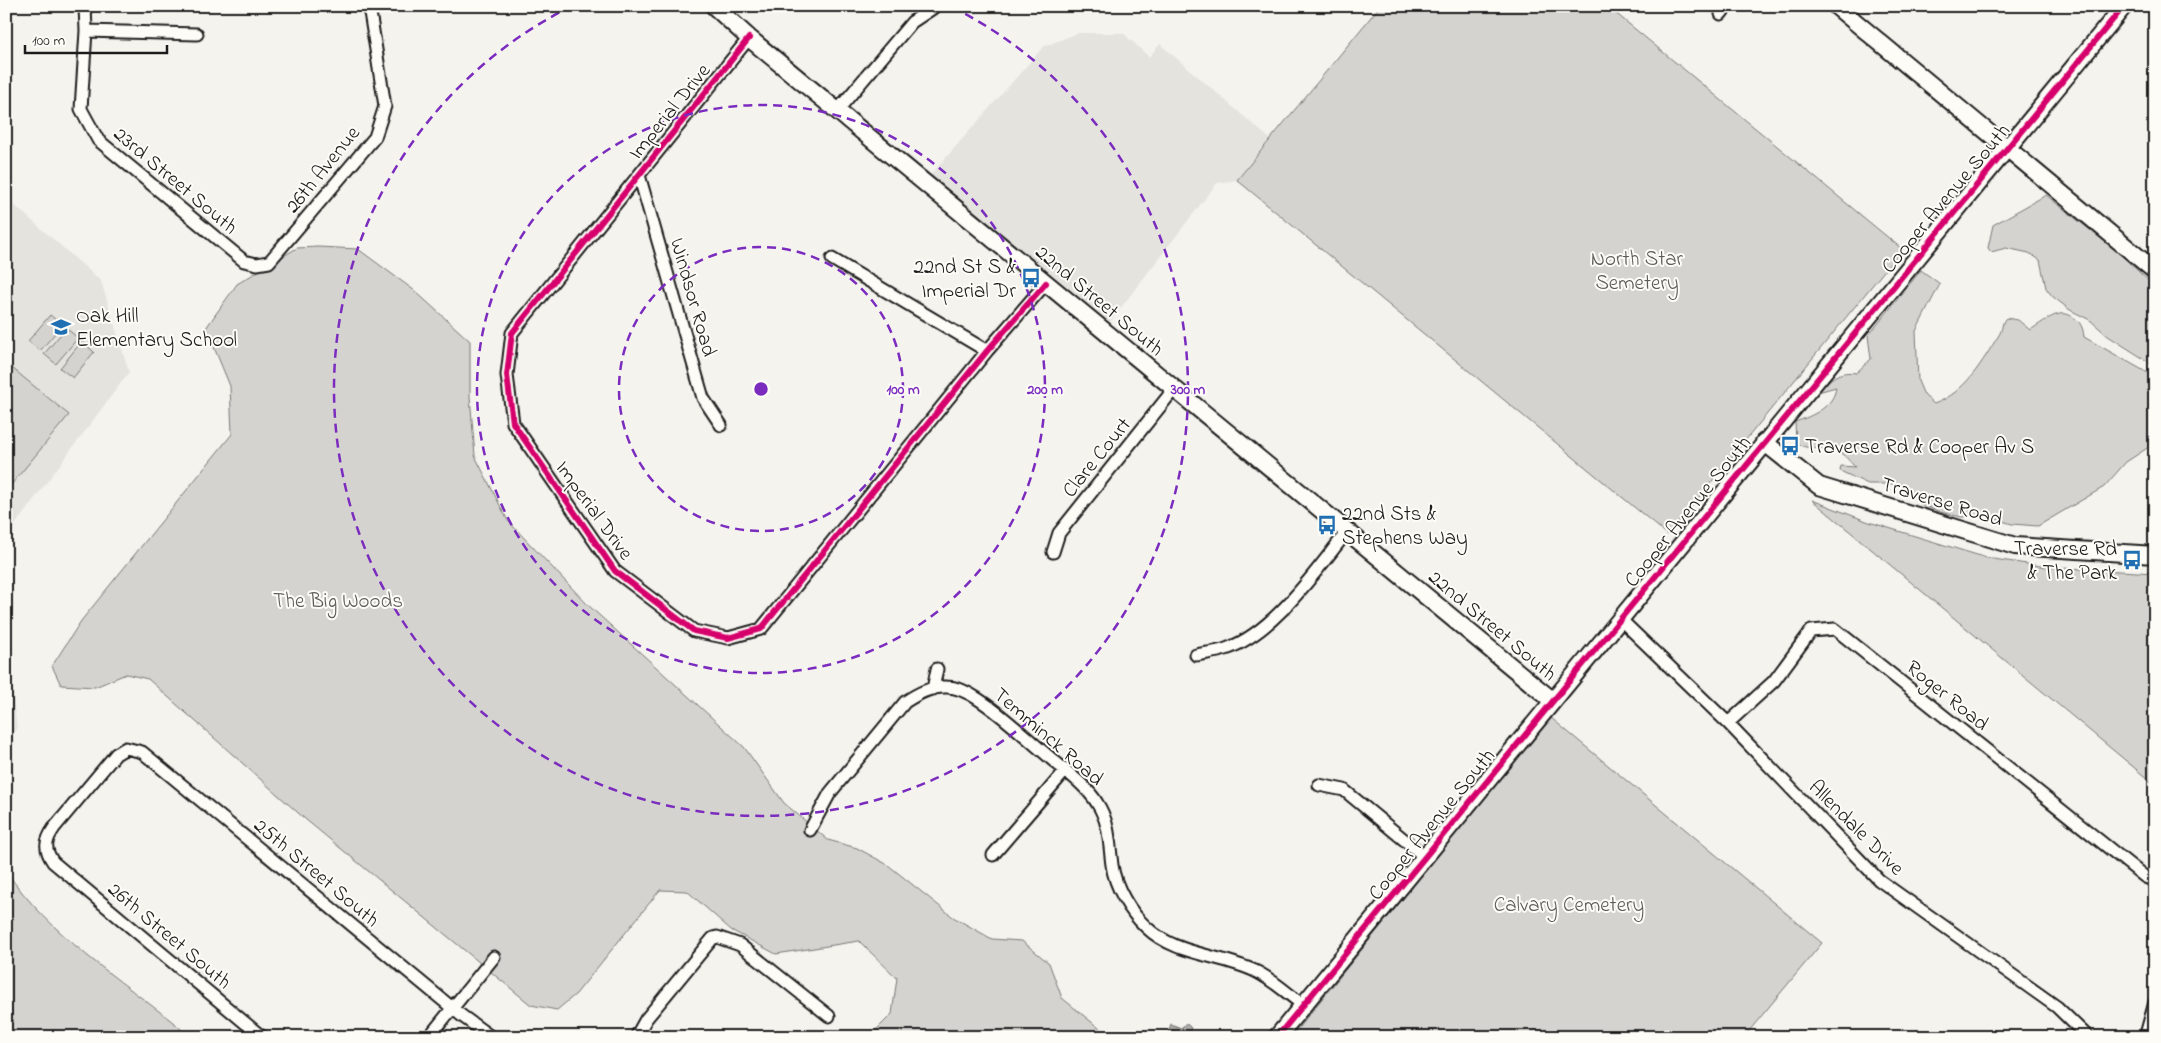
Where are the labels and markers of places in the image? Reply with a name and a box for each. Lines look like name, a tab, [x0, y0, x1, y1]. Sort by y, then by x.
place label: 22nd St S & Imperial Dr	[914, 253, 1016, 307]
bus stop icon: 22nd St S & Imperial Dr	[1020, 267, 1042, 289]
place label: Oak Hill Elementary School	[76, 302, 237, 358]
school or university icon: Oak Hill Elementary School	[50, 316, 72, 338]
centre of rings	[752, 380, 770, 398]
place label: Traverse Rd & Cooper Av S	[1805, 433, 2034, 463]
bus stop icon: Traverse Rd & Cooper Av S	[1779, 435, 1801, 457]
place label: 22nd Sts & Stephens Way	[1342, 500, 1468, 556]
bus stop icon: 22nd Sts & Stephens Way	[1316, 514, 1338, 536]
place label: Traverse Rd & The Park	[2014, 535, 2118, 589]
bus stop icon: Traverse Rd & The Park	[2121, 549, 2143, 571]

